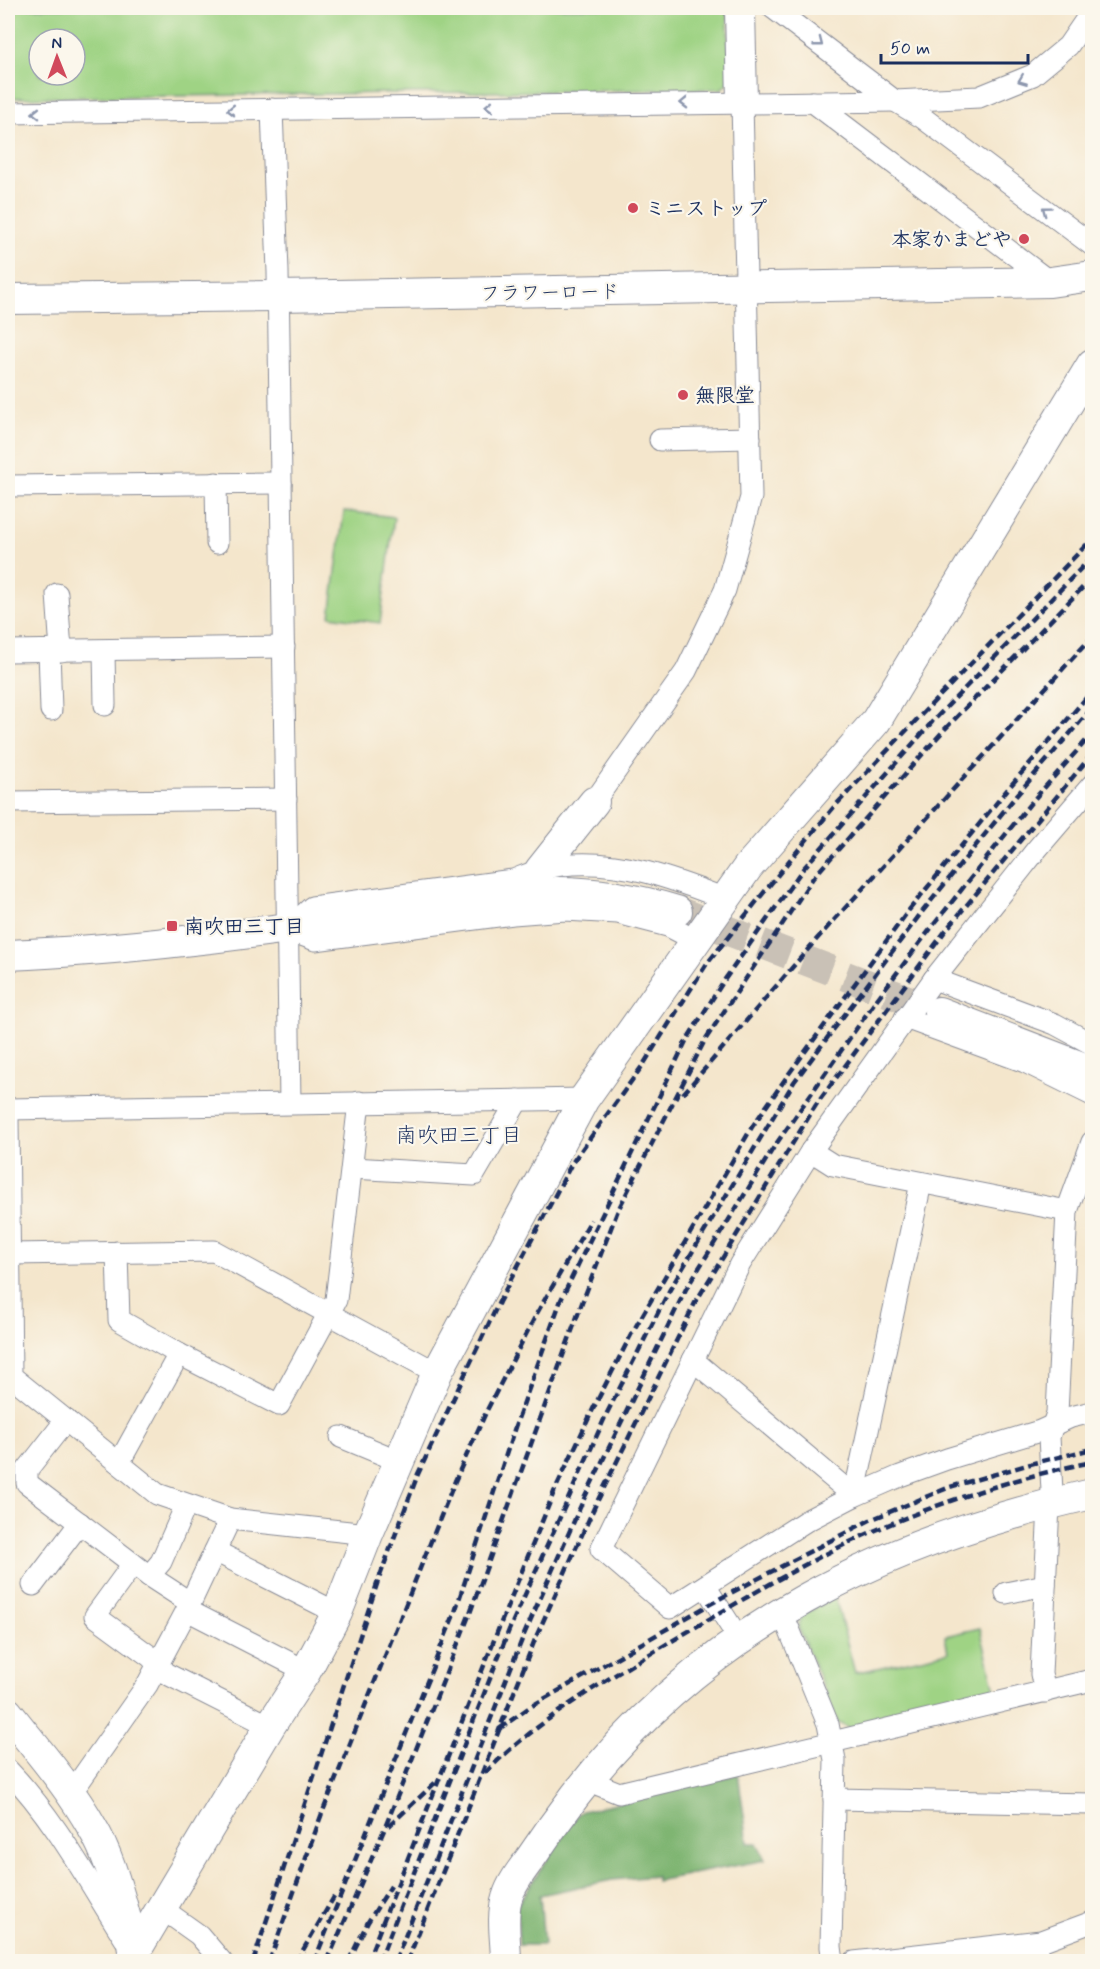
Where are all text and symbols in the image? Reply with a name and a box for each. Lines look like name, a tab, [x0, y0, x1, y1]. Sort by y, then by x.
north arrow	[27, 27, 87, 87]
scale bar	[881, 27, 1028, 65]
text: N	[51, 33, 62, 54]
one-way arrow	[812, 36, 823, 47]
text: 50 m	[890, 37, 930, 61]
one-way arrow	[1017, 73, 1028, 85]
one-way arrow	[679, 97, 688, 109]
one-way arrow	[484, 100, 493, 112]
one-way arrow	[226, 103, 235, 116]
one-way arrow	[31, 106, 40, 119]
place label: ミニストップ	[645, 196, 767, 223]
marker: ミニストップ	[626, 201, 640, 215]
one-way arrow	[1041, 206, 1052, 217]
place label: 本家かまどや	[891, 227, 1012, 254]
marker: 本家かまどや	[1017, 232, 1031, 246]
street label: フラワーロード	[480, 279, 620, 308]
place label: 無限堂	[695, 383, 755, 410]
marker: 無限堂	[676, 388, 690, 402]
place label: 南吹田三丁目	[184, 914, 304, 941]
marker: 南吹田三丁目	[165, 919, 179, 933]
district label: 南吹田三丁目	[396, 1122, 522, 1150]

